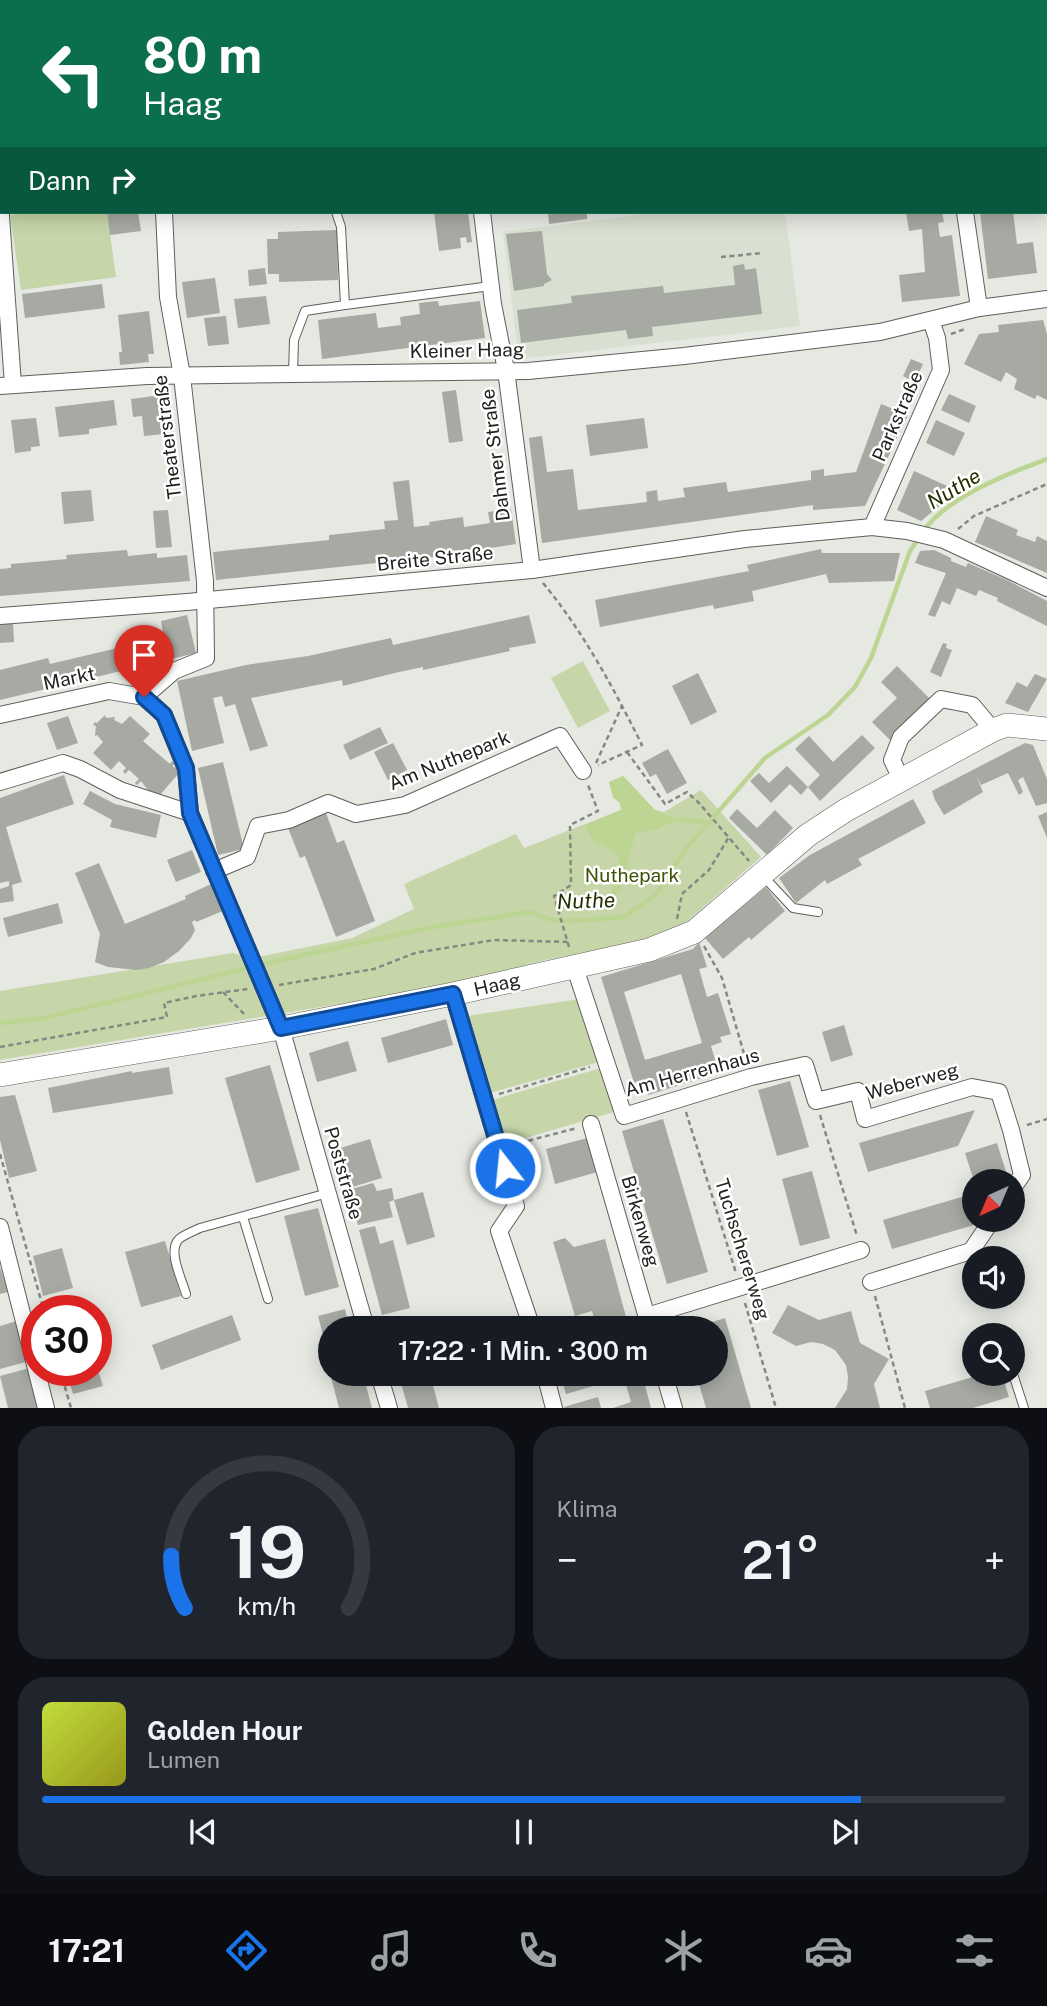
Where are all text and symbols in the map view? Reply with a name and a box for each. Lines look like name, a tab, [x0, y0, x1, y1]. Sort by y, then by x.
text: 80 m	[143, 26, 262, 84]
icon: left	[28, 28, 119, 119]
text: Haag	[143, 85, 223, 122]
icon: right	[104, 161, 142, 199]
text: Dann	[28, 165, 90, 196]
street label: Kleiner Haag	[409, 338, 525, 362]
street label: Parkstraße	[867, 367, 927, 465]
street label: Theaterstraße	[148, 374, 186, 500]
street label: Dahmer Straße	[476, 388, 514, 522]
water label: Nuthe	[922, 463, 985, 514]
street label: Breite Straße	[376, 541, 494, 575]
pin	[114, 625, 174, 697]
icon: arrive	[125, 636, 163, 674]
street label: Markt	[41, 662, 97, 694]
street label: Am Nuthepark	[385, 726, 513, 794]
park label: Nuthepark	[585, 864, 679, 886]
water label: Nuthe	[556, 887, 616, 914]
street label: Haag	[471, 968, 523, 1000]
street label: Am Herrenhaus	[622, 1043, 762, 1101]
street label: Weberweg	[863, 1058, 961, 1104]
street label: Poststraße	[320, 1124, 368, 1222]
position arrow	[468, 1131, 542, 1205]
north arrow	[962, 1169, 1026, 1232]
map controls	[962, 1169, 1025, 1386]
street label: Birkenweg	[618, 1173, 665, 1269]
street label: Tuchschererweg	[711, 1176, 775, 1323]
button: sound	[962, 1246, 1025, 1309]
speed limit sign: 30	[21, 1295, 112, 1386]
button: search	[962, 1323, 1025, 1386]
text: 17:22 · 1 Min. · 300 m	[398, 1335, 648, 1366]
text: Klima	[557, 1495, 617, 1522]
text: 19	[227, 1510, 306, 1595]
text: 21°	[742, 1530, 820, 1591]
text: −	[557, 1538, 578, 1583]
text: +	[984, 1538, 1005, 1583]
text: km/h	[237, 1591, 296, 1621]
text: Golden Hour	[147, 1715, 302, 1746]
text: Lumen	[147, 1746, 220, 1773]
icon: previous	[184, 1813, 222, 1851]
icon: pause	[505, 1813, 543, 1851]
icon: next	[826, 1813, 864, 1851]
icon: directions	[222, 1926, 271, 1975]
icon: music	[367, 1926, 416, 1975]
icon: phone	[513, 1926, 562, 1975]
icon: climate	[659, 1926, 708, 1975]
icon: car	[804, 1926, 853, 1975]
icon: filters	[950, 1926, 999, 1975]
text: 17:21	[48, 1932, 125, 1969]

